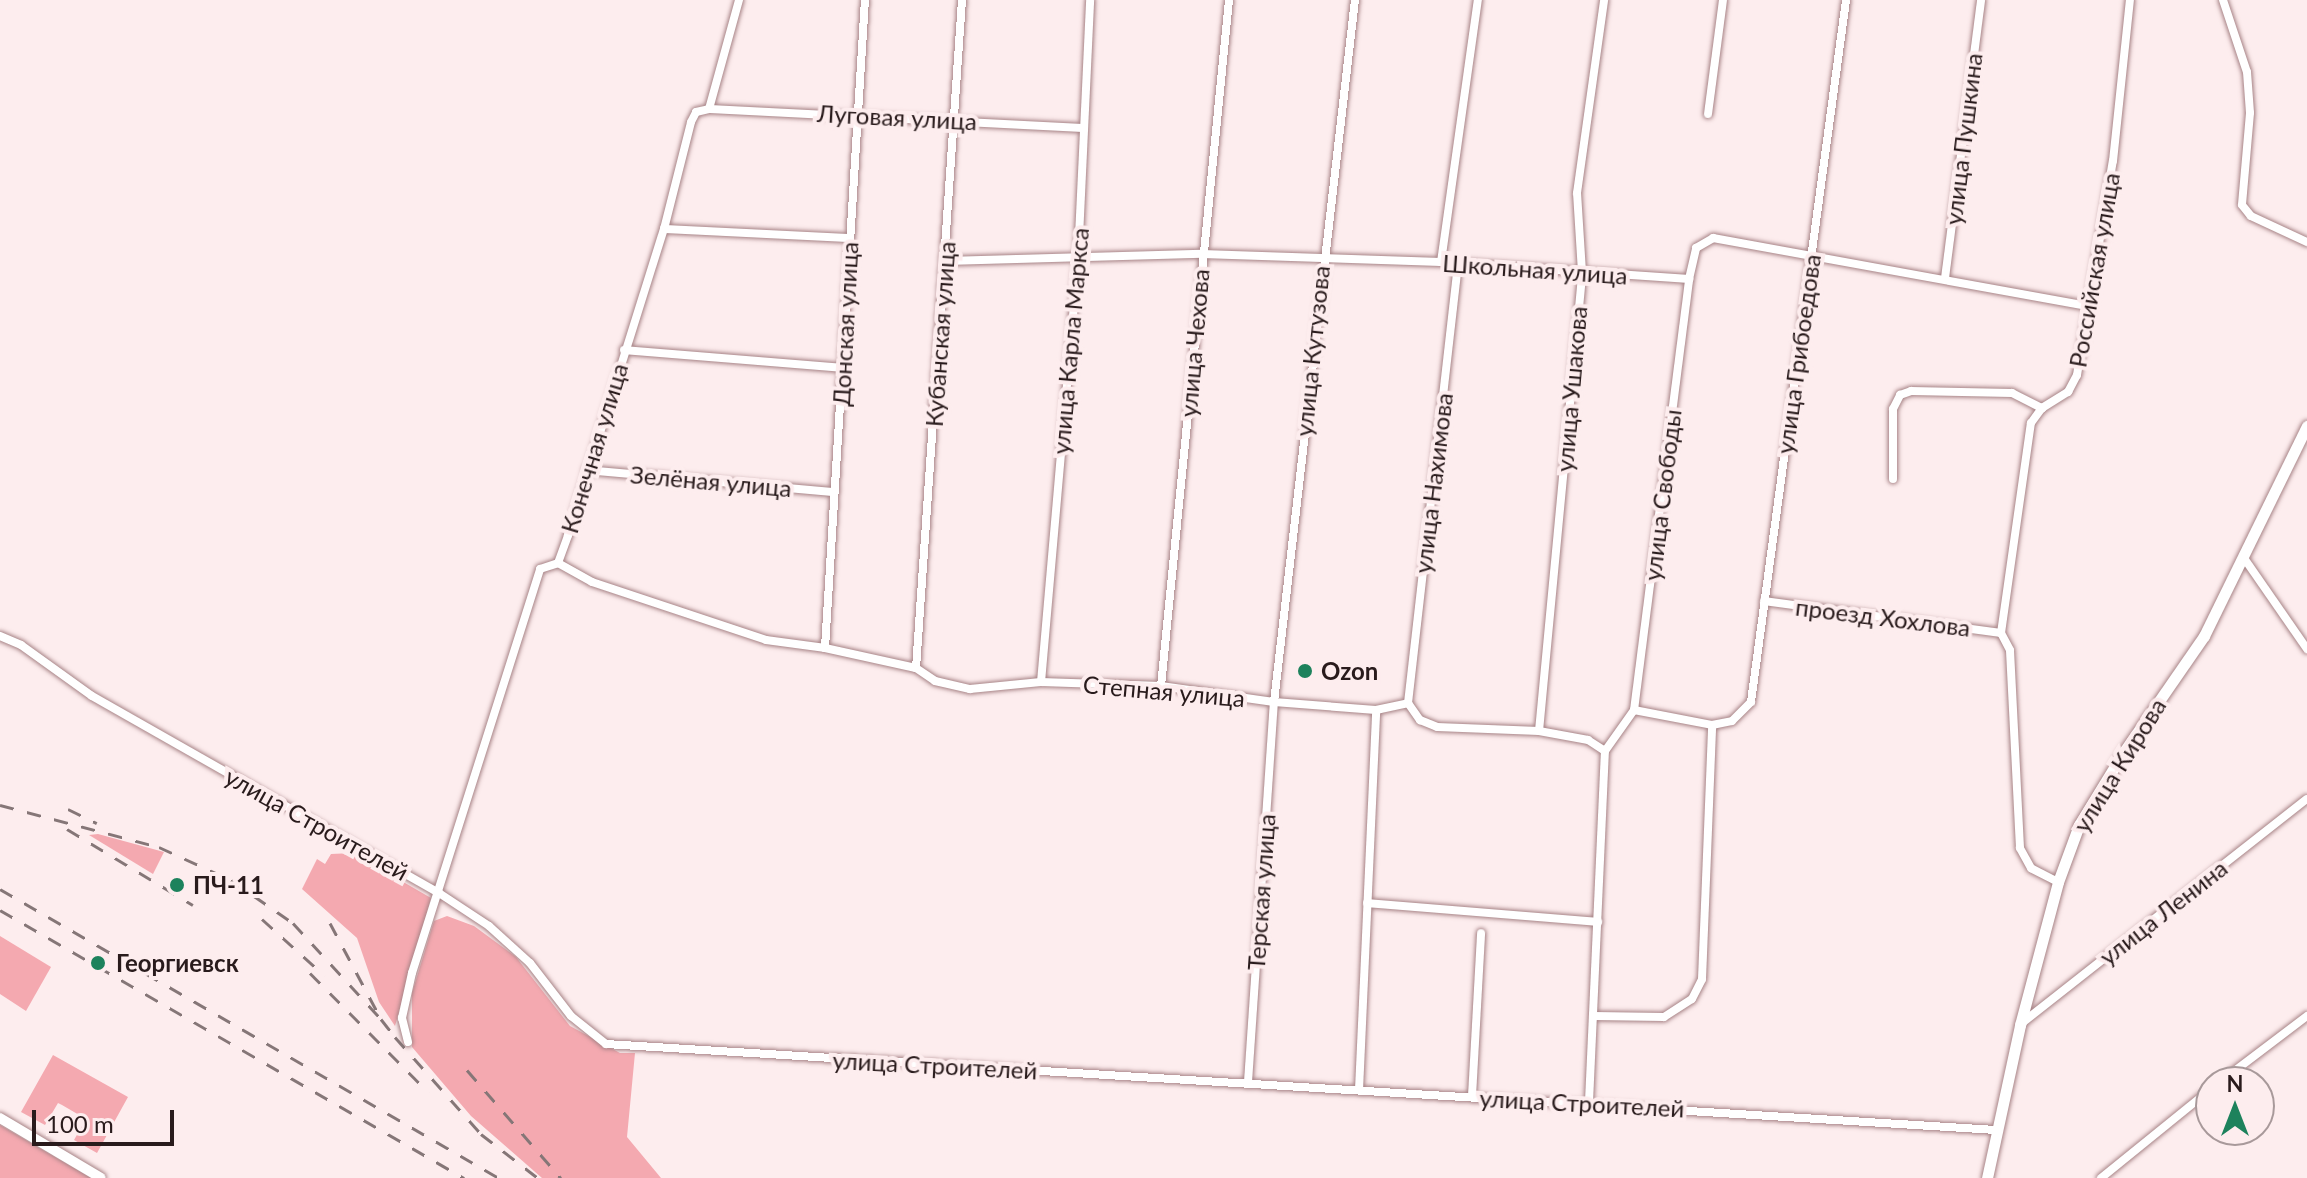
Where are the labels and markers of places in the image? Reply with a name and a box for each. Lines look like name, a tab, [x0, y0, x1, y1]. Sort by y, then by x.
place label: Ozon	[1321, 657, 1378, 685]
marker: Ozon	[1296, 662, 1314, 680]
place label: ПЧ-11	[193, 871, 264, 899]
marker: ПЧ-11	[168, 876, 186, 894]
place label: Георгиевск	[116, 949, 239, 977]
marker: Георгиевск	[87, 952, 109, 974]

